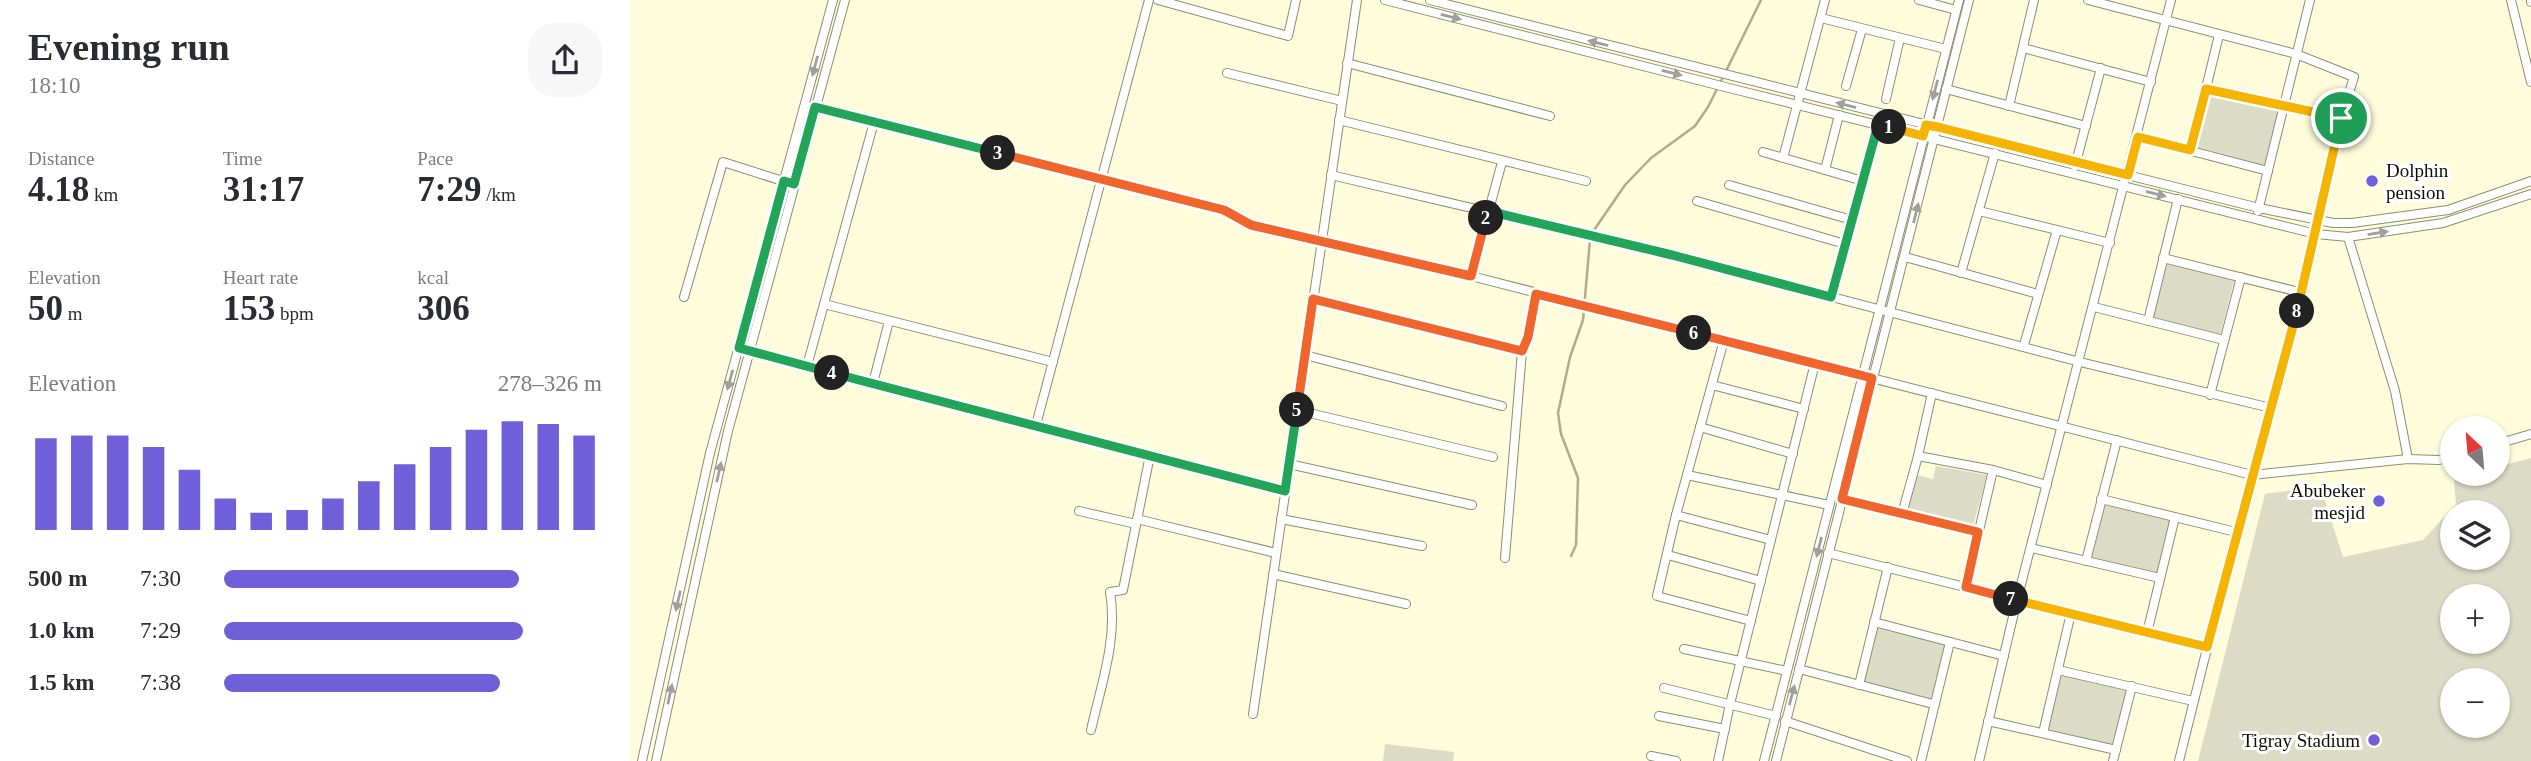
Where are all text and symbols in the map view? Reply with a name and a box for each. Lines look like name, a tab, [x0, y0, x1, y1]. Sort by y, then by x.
one-way arrow	[1440, 12, 1462, 23]
button: share	[528, 23, 602, 97]
text: Evening run	[28, 26, 230, 68]
one-way arrow	[1587, 37, 1609, 48]
one-way arrow	[809, 55, 820, 77]
one-way arrow	[1661, 68, 1683, 79]
text: 18:10	[28, 73, 80, 98]
one-way arrow	[1930, 80, 1940, 101]
pin	[2311, 88, 2371, 148]
one-way arrow	[1835, 99, 1857, 110]
icon: arrive	[2322, 99, 2360, 137]
pin: 1	[1872, 110, 1906, 144]
text: 1	[1884, 116, 1893, 137]
pin: 3	[980, 136, 1016, 170]
text: 3	[993, 142, 1002, 163]
text: Distance	[28, 148, 94, 169]
text: Time	[223, 148, 262, 169]
text: Pace	[417, 148, 453, 169]
place label: Dolphin pension	[2386, 160, 2449, 203]
text: 4.18	[28, 170, 89, 209]
text: 31:17	[223, 170, 304, 209]
text: 7:29	[417, 170, 481, 209]
marker: Dolphin pension	[2364, 173, 2380, 189]
text: km	[89, 184, 118, 205]
text: /km	[481, 184, 516, 205]
one-way arrow	[2146, 189, 2168, 200]
pin: 2	[1468, 200, 1504, 235]
one-way arrow	[1911, 202, 1922, 224]
text: 2	[1481, 207, 1490, 228]
one-way arrow	[2368, 227, 2390, 238]
text: Elevation	[28, 267, 101, 288]
text: Heart rate	[223, 267, 298, 288]
text: kcal	[417, 267, 449, 288]
text: 50	[28, 289, 63, 328]
text: 153	[223, 289, 275, 328]
text: 306	[417, 289, 470, 328]
pin: 8	[2280, 294, 2314, 328]
text: 8	[2292, 300, 2301, 321]
text: m	[63, 303, 83, 324]
text: bpm	[275, 303, 314, 324]
pin: 6	[1676, 316, 1712, 350]
text: 6	[1689, 322, 1698, 343]
pin: 4	[814, 356, 850, 390]
text: 4	[827, 362, 836, 383]
one-way arrow	[724, 369, 735, 391]
text: Elevation	[28, 371, 116, 396]
text: 278–326 m	[498, 371, 602, 396]
pin: 5	[1280, 392, 1314, 428]
text: 5	[1292, 399, 1301, 420]
north arrow	[2440, 416, 2510, 486]
map controls	[2440, 416, 2510, 738]
one-way arrow	[714, 461, 725, 483]
place label: Abubeker mesjid	[2290, 480, 2366, 523]
marker: Abubeker mesjid	[2371, 493, 2387, 509]
button: layers	[2440, 500, 2510, 570]
one-way arrow	[1813, 537, 1824, 559]
text: 500 m	[28, 566, 87, 591]
text: 7:30	[140, 566, 181, 591]
pin: 7	[1994, 582, 2028, 616]
button: +	[2440, 584, 2510, 654]
text: 7	[2006, 588, 2015, 609]
one-way arrow	[672, 590, 683, 612]
text: 1.0 km	[28, 618, 94, 643]
text: 7:29	[140, 618, 181, 643]
button: −	[2440, 668, 2510, 738]
text: 1.5 km	[28, 670, 94, 695]
text: 7:38	[140, 670, 181, 695]
one-way arrow	[665, 683, 676, 705]
one-way arrow	[1787, 684, 1798, 706]
place label: Tigray Stadium	[2242, 730, 2360, 751]
marker: Tigray Stadium	[2366, 732, 2382, 748]

